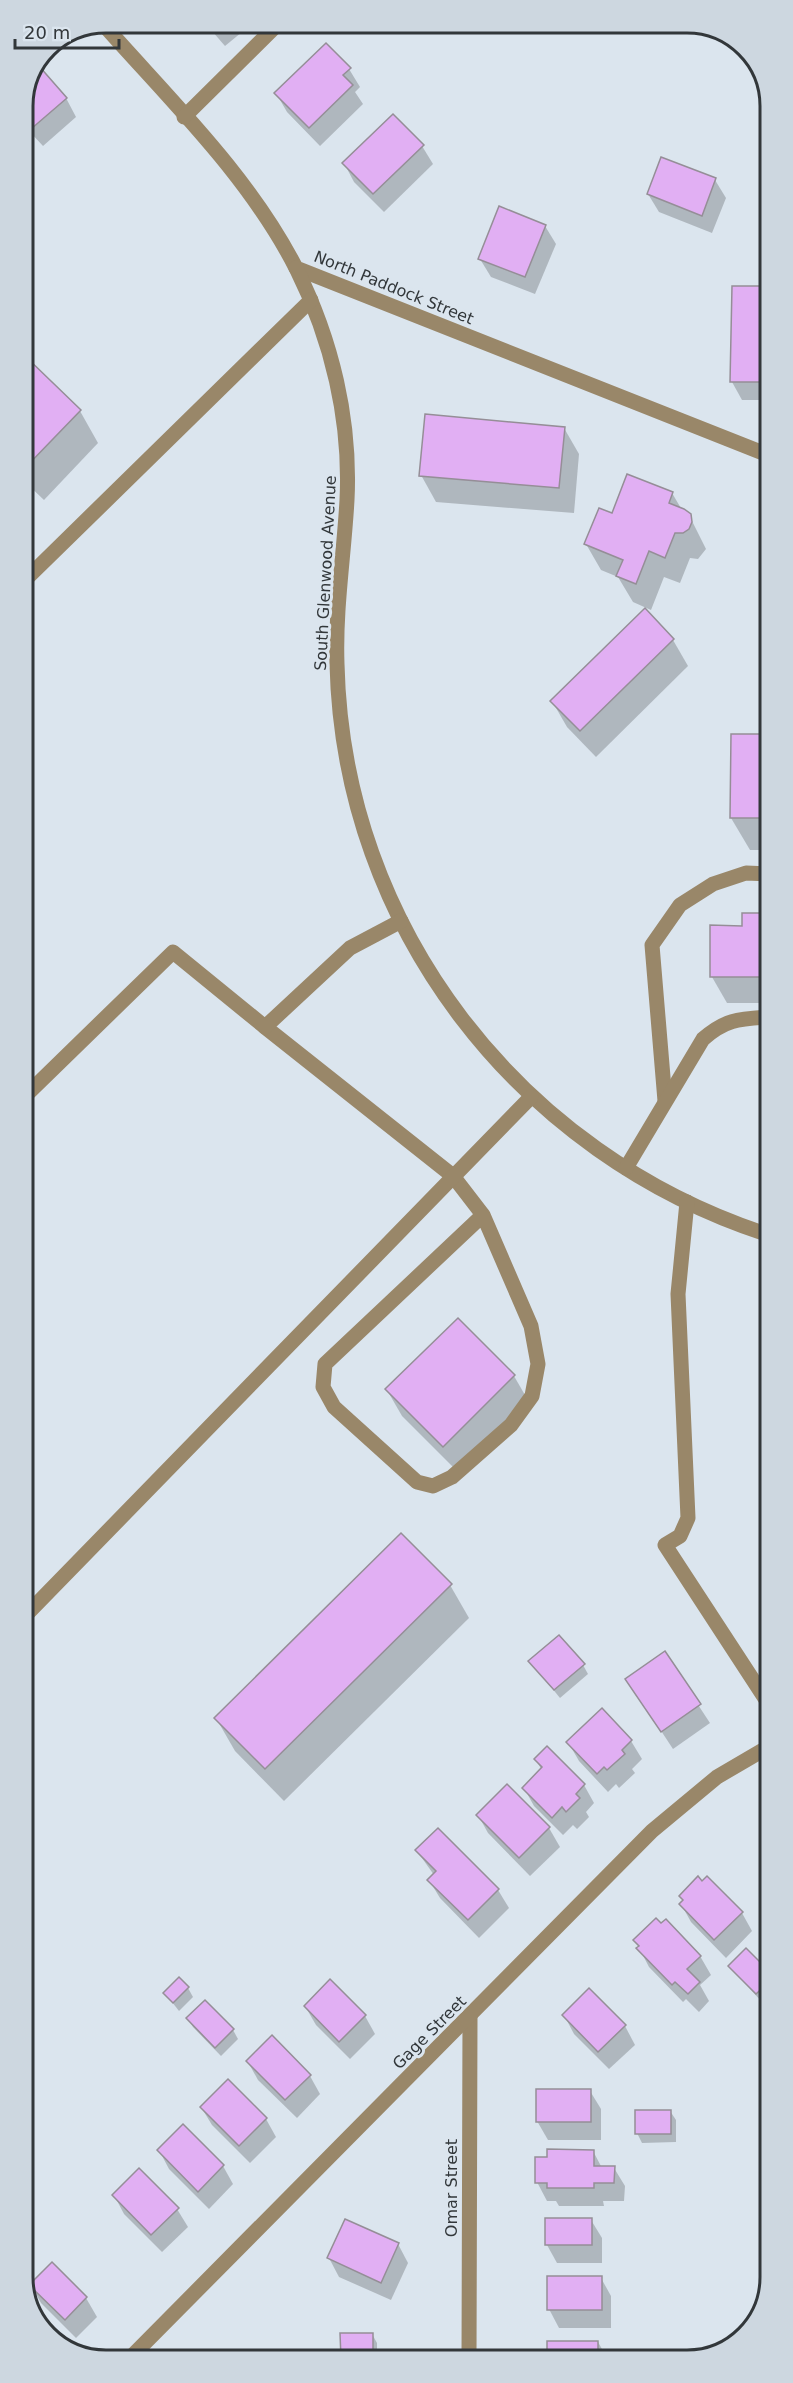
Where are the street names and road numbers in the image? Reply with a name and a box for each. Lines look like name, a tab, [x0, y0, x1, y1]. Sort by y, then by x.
street label: North Paddock Street	[311, 247, 476, 328]
street label: South Glenwood Avenue	[311, 475, 340, 671]
street label: Gage Street	[389, 1992, 470, 2073]
street label: Omar Street	[442, 2139, 461, 2237]

